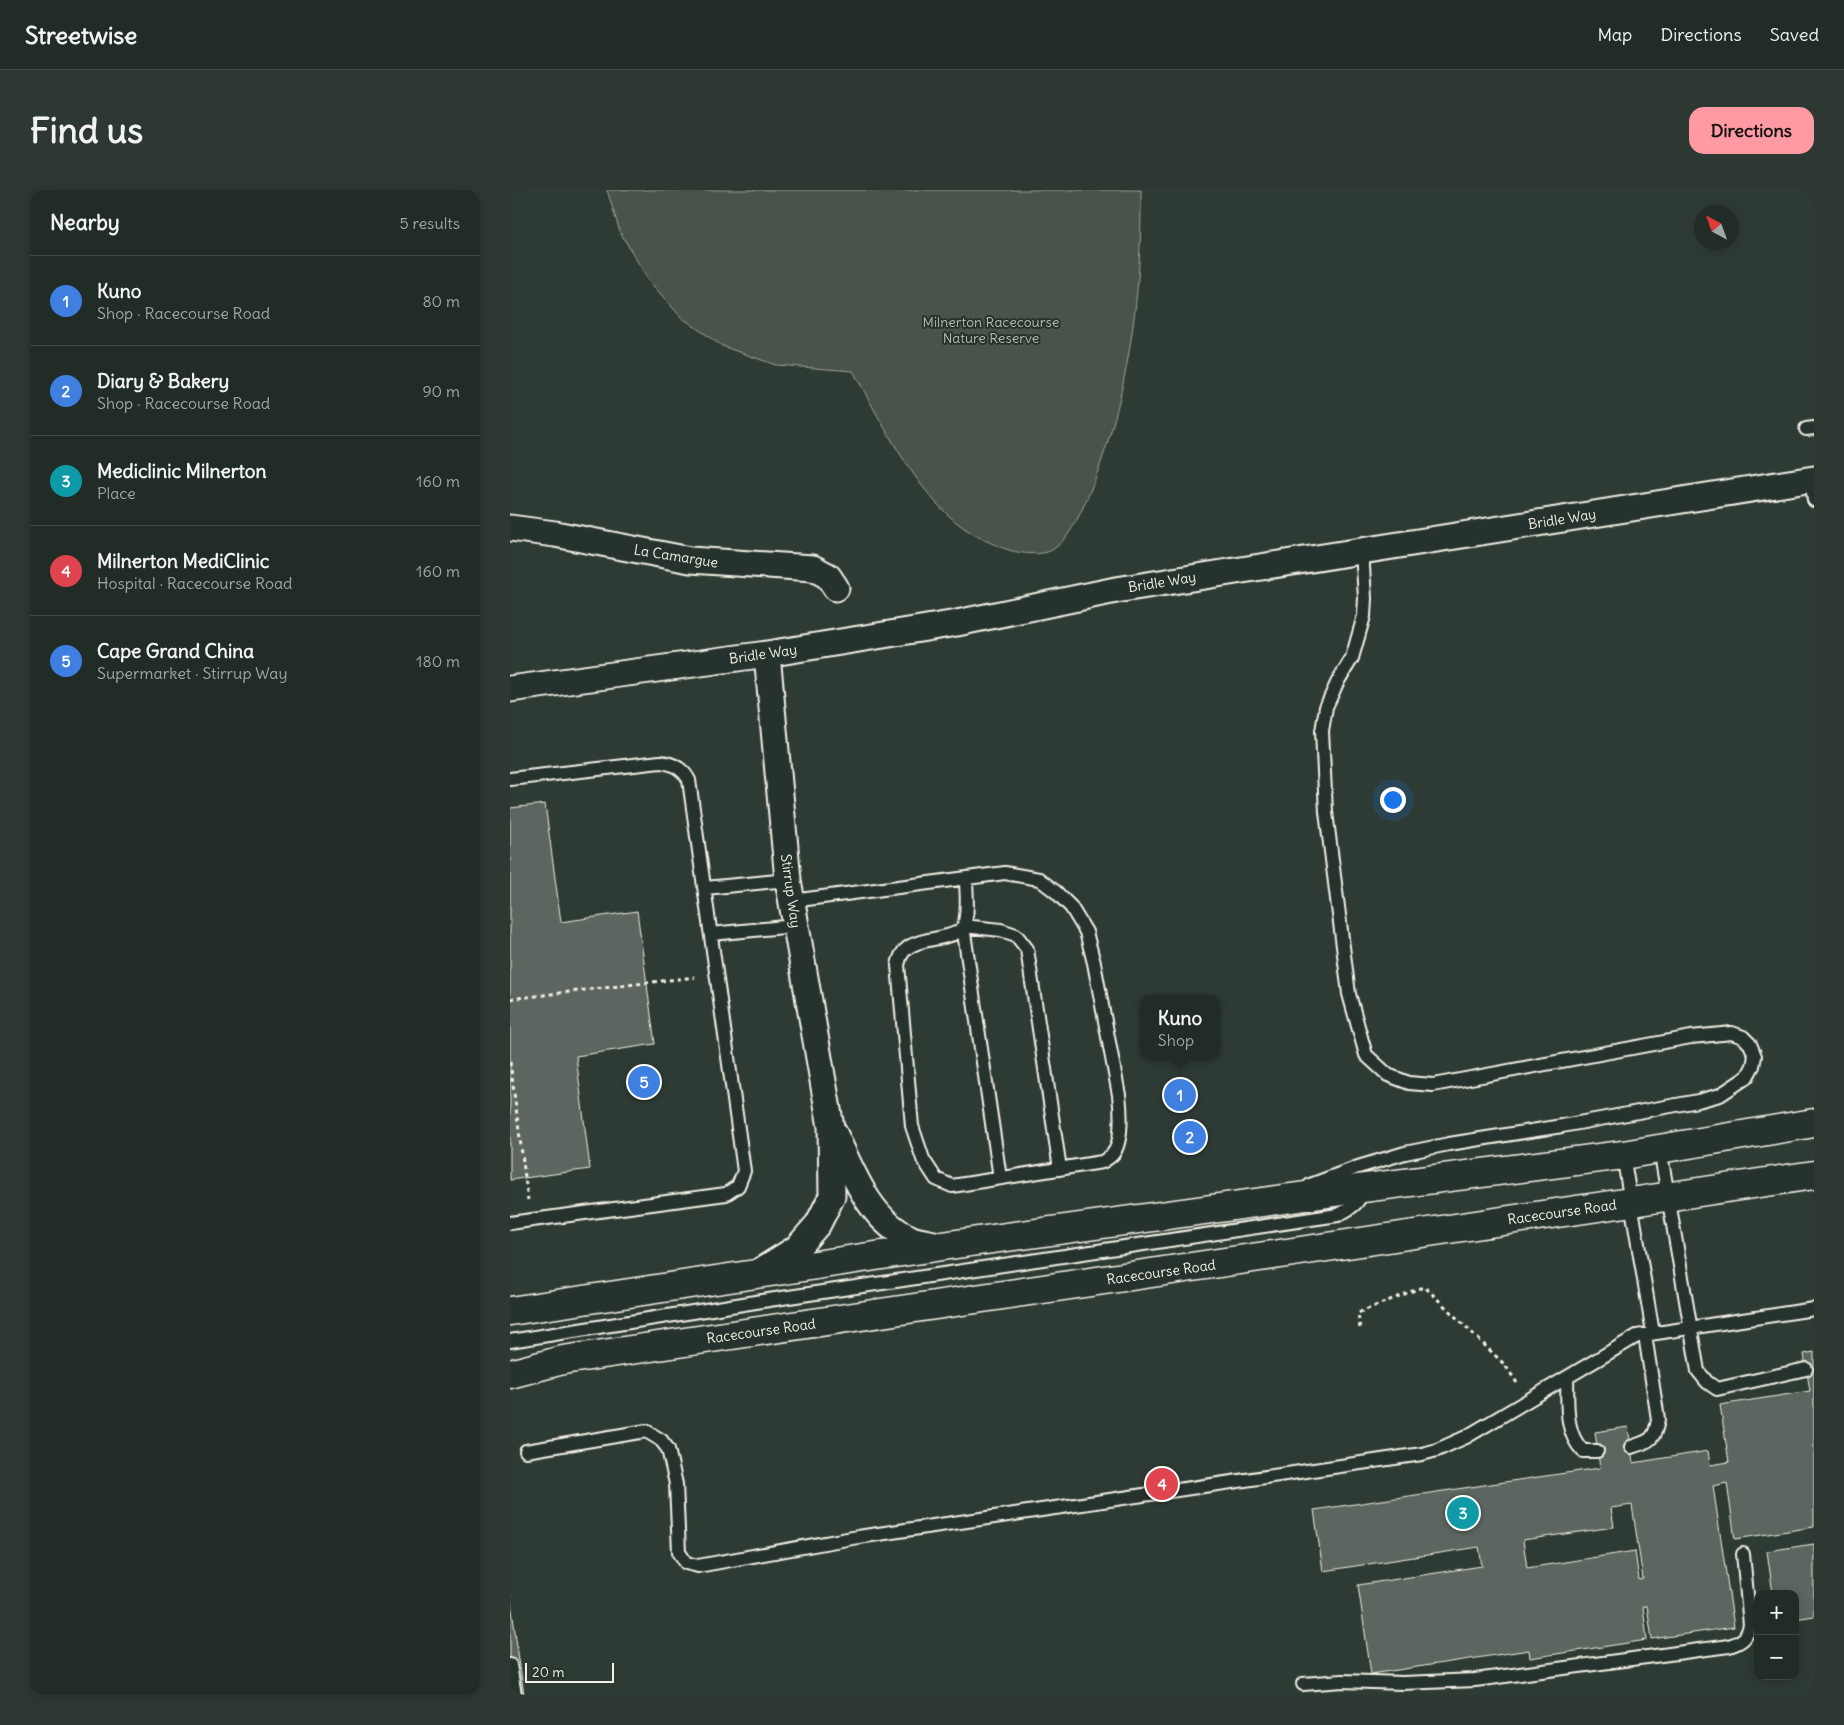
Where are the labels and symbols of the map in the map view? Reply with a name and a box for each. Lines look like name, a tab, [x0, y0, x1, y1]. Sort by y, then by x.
north arrow	[1694, 205, 1739, 250]
park label: Milnerton Racecourse Nature Reserve	[923, 313, 1059, 347]
street label: Bridle Way	[1527, 505, 1597, 533]
street label: La Camargue	[632, 540, 720, 572]
street label: Bridle Way	[1127, 568, 1197, 596]
street label: Bridle Way	[728, 640, 798, 668]
your location	[1380, 787, 1406, 813]
street label: Stirrup Way	[777, 853, 805, 929]
pin: 5	[628, 1063, 660, 1101]
pin: 1	[1164, 1076, 1196, 1114]
pin: 2	[1174, 1118, 1206, 1156]
street label: Racecourse Road	[1506, 1195, 1618, 1229]
street label: Racecourse Road	[1105, 1255, 1217, 1289]
street label: Racecourse Road	[705, 1314, 817, 1348]
pin: 4	[1146, 1465, 1178, 1503]
pin: 3	[1447, 1494, 1479, 1532]
scale bar	[525, 1660, 614, 1683]

